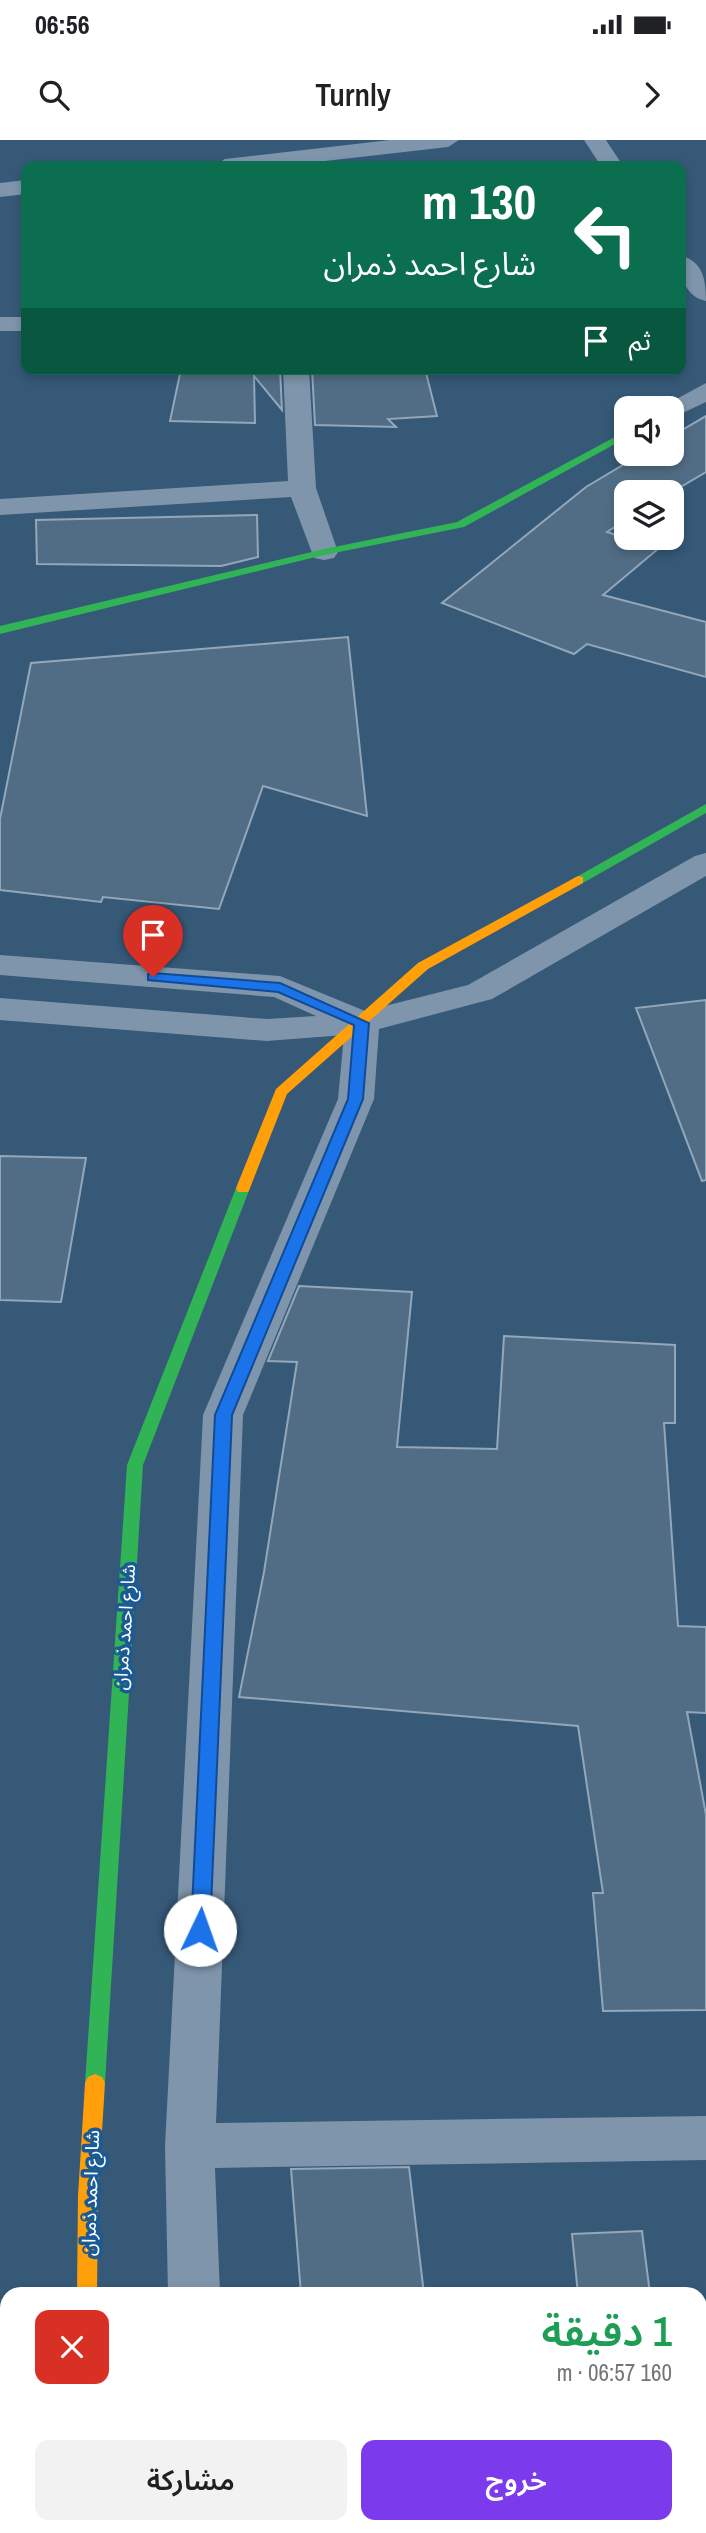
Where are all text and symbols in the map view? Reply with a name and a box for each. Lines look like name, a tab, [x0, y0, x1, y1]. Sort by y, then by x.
text: 06:56	[35, 7, 90, 42]
text: Turnly	[315, 73, 391, 116]
icon: search	[35, 76, 73, 114]
icon: forward	[633, 76, 671, 114]
text: 130 m	[422, 168, 536, 234]
icon: left	[560, 189, 651, 280]
text: شارع احمد ذمران	[324, 242, 536, 285]
icon: arrive	[577, 322, 615, 360]
text: ثم	[629, 323, 651, 358]
map controls	[614, 396, 684, 550]
button: sound	[614, 396, 684, 466]
button: layers	[614, 480, 684, 550]
pin	[123, 905, 183, 977]
icon: arrive	[134, 916, 172, 954]
street label: شارع احمد ذمران	[107, 1563, 142, 1691]
position arrow	[163, 1893, 237, 1967]
street label: شارع احمد ذمران	[75, 2130, 106, 2257]
text: 1 دقيقة	[541, 2303, 672, 2359]
button: close	[35, 2310, 109, 2384]
text: 160 m · 06:57	[557, 2357, 672, 2388]
button: مشاركة	[35, 2440, 347, 2520]
button: خروج	[361, 2440, 672, 2520]

